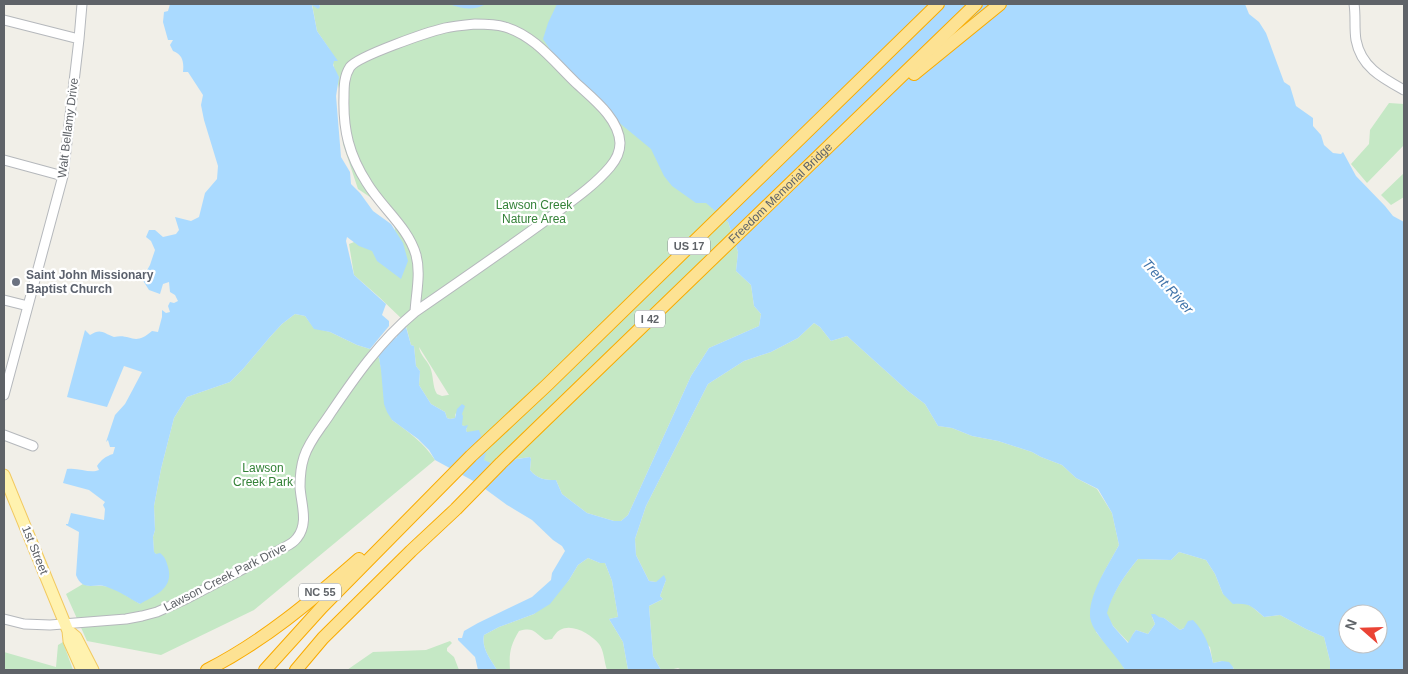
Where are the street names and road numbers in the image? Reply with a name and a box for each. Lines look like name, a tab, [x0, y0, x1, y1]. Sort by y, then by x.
street label: Walt Bellamy Drive	[55, 77, 81, 179]
street label: Freedom Memorial Bridge	[726, 140, 835, 246]
road number: US 17	[668, 238, 710, 255]
road number: I 42	[635, 310, 665, 328]
street label: 1st Street	[19, 524, 51, 577]
street label: Lawson Creek Park Drive	[161, 540, 289, 614]
road number: NC 55	[299, 584, 341, 600]

